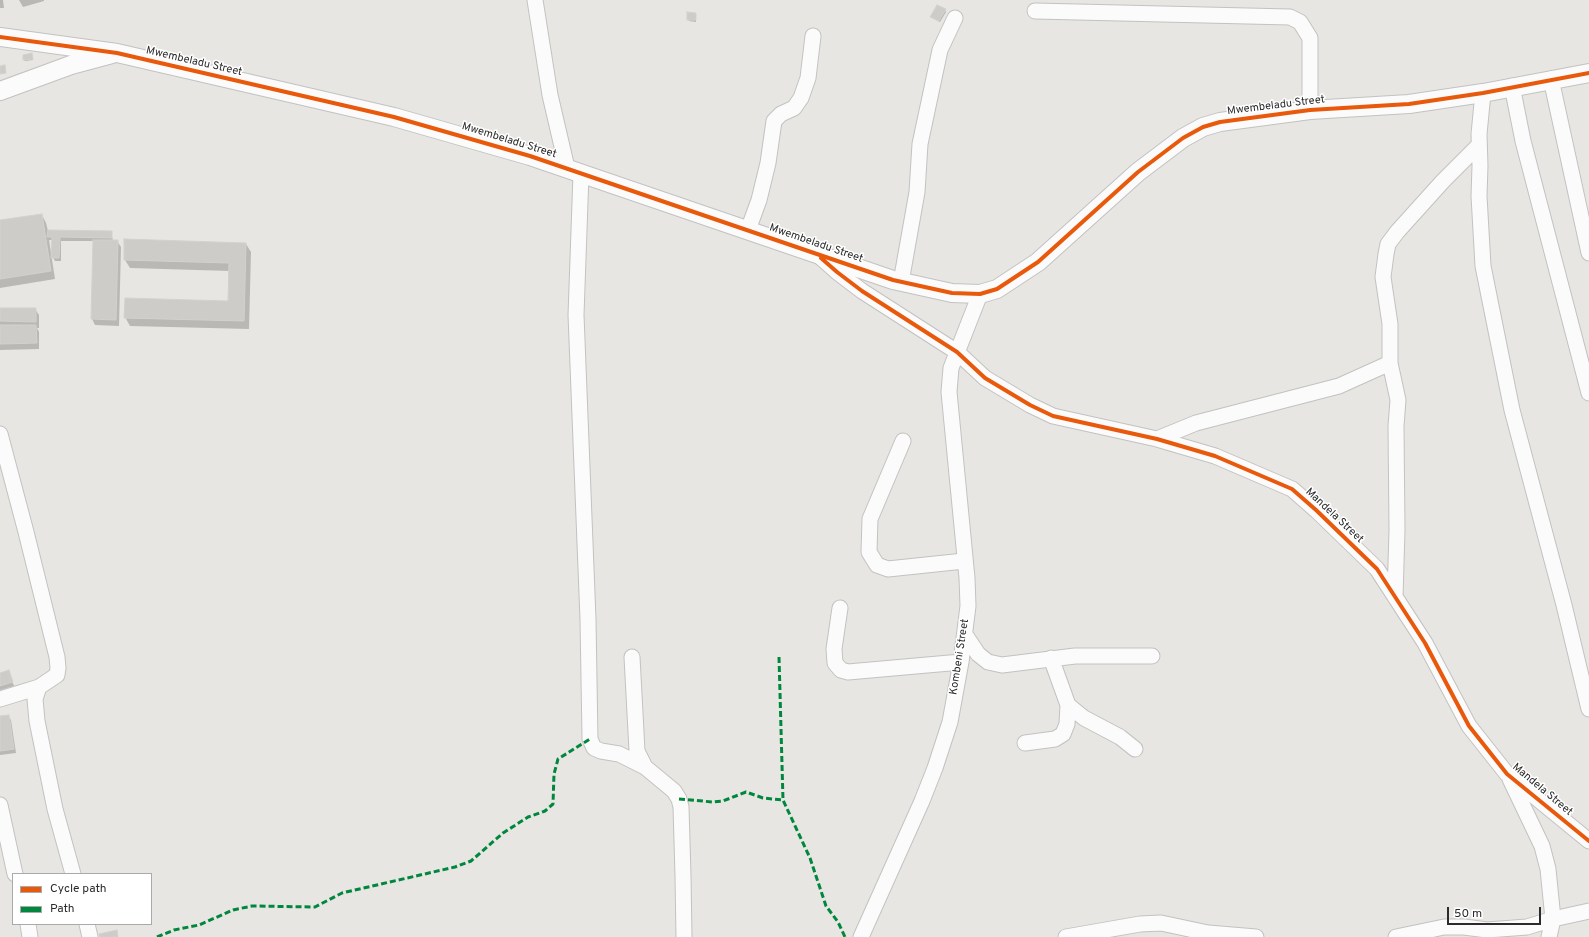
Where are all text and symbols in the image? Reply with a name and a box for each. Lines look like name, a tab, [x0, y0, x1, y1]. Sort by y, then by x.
street label: Mwembeladu Street	[145, 45, 243, 79]
street label: Mwembeladu Street	[1226, 93, 1326, 119]
street label: Mwembeladu Street	[460, 120, 558, 162]
street label: Mwembeladu Street	[767, 222, 865, 266]
street label: Mandela Street	[1302, 486, 1366, 546]
street label: Kombeni Street	[947, 618, 973, 696]
street label: Mandela Street	[1509, 761, 1575, 819]
legend	[12, 873, 152, 925]
text: Cycle path	[50, 881, 107, 897]
scale bar	[1449, 899, 1543, 925]
text: Path	[50, 901, 75, 917]
text: 50 m	[1454, 906, 1482, 922]

